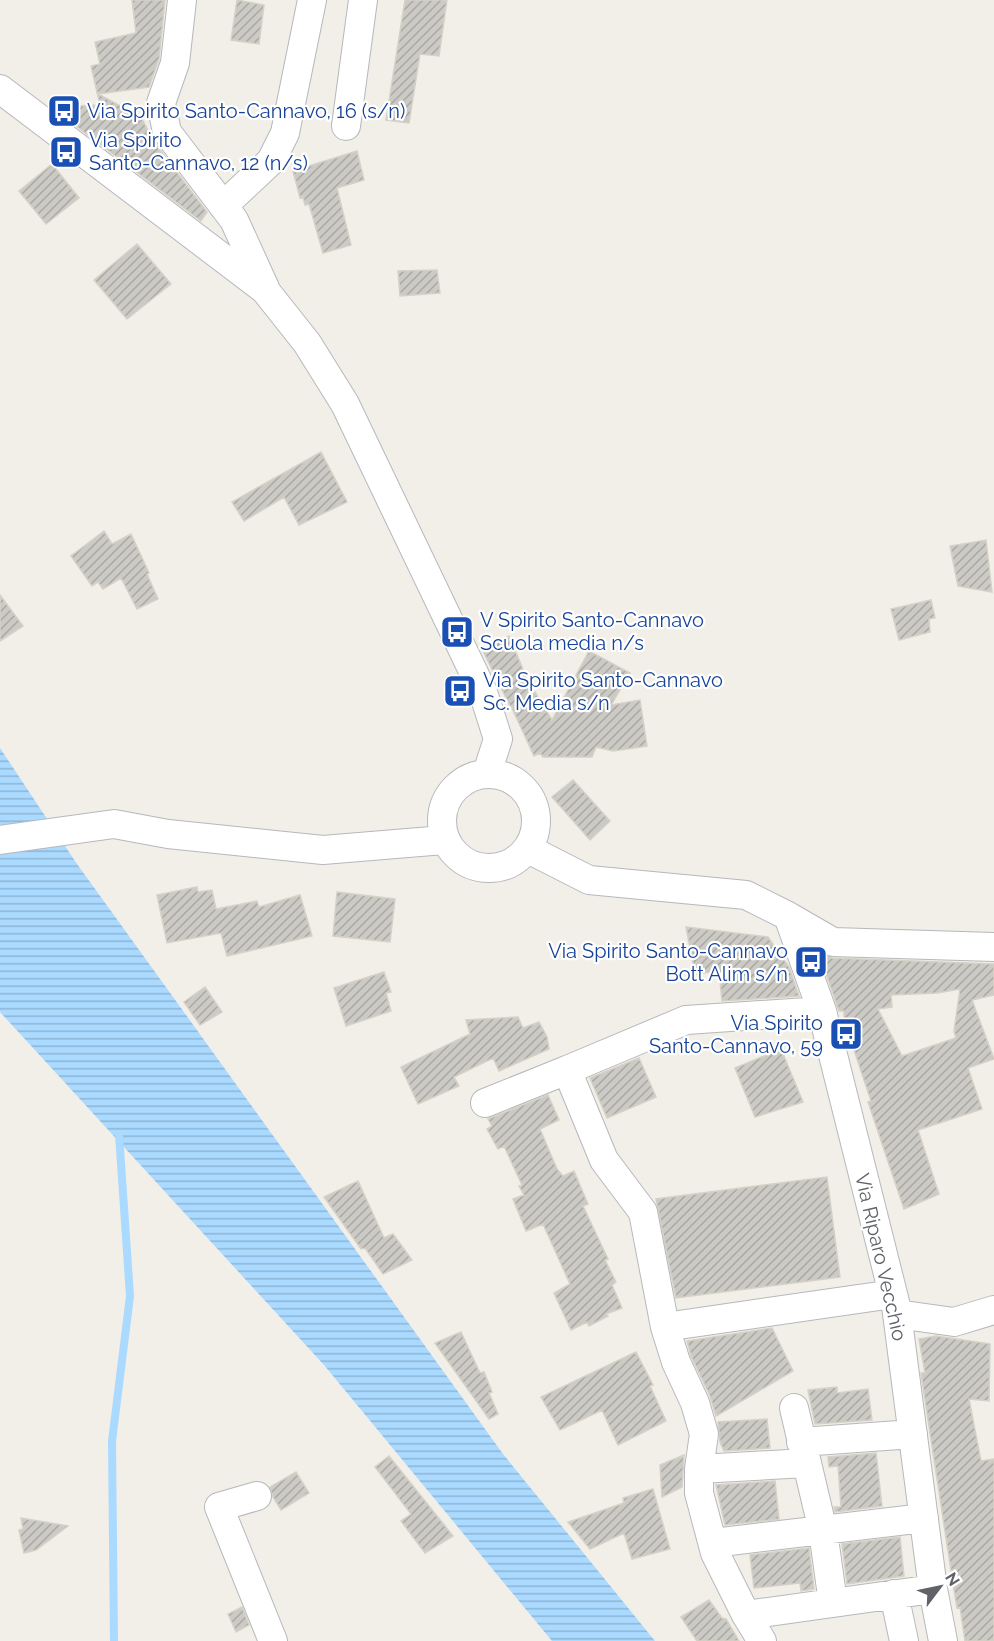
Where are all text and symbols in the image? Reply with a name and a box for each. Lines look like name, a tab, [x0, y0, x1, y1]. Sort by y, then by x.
bus stop icon: Via Spirito Santo-Cannavo, 16 (s/n)	[46, 93, 82, 129]
place label: Via Spirito Santo-Cannavo, 16 (s/n)	[87, 99, 405, 123]
place label: Via Spirito Santo-Cannavo, 12 (n/s)	[89, 128, 308, 175]
bus stop icon: Via Spirito Santo-Cannavo, 12 (n/s)	[48, 134, 84, 170]
place label: V Spirito Santo-Cannavo Scuola media n/s	[480, 608, 704, 655]
bus stop icon: V Spirito Santo-Cannavo Scuola media n/s	[439, 614, 475, 650]
place label: Via Spirito Santo-Cannavo Sc. Media s/n	[483, 668, 723, 715]
bus stop icon: Via Spirito Santo-Cannavo Sc. Media s/n	[442, 673, 478, 709]
place label: Via Spirito Santo-Cannavo Bott Alim s/n	[548, 939, 788, 986]
bus stop icon: Via Spirito Santo-Cannavo Bott Alim s/n	[793, 944, 829, 980]
place label: Via Spirito Santo-Cannavo, 59	[649, 1011, 823, 1058]
bus stop icon: Via Spirito Santo-Cannavo, 59	[828, 1016, 864, 1052]
street label: Via Riparo Vecchio	[850, 1171, 912, 1343]
north arrow	[910, 1557, 970, 1617]
text: N	[941, 1569, 964, 1590]

